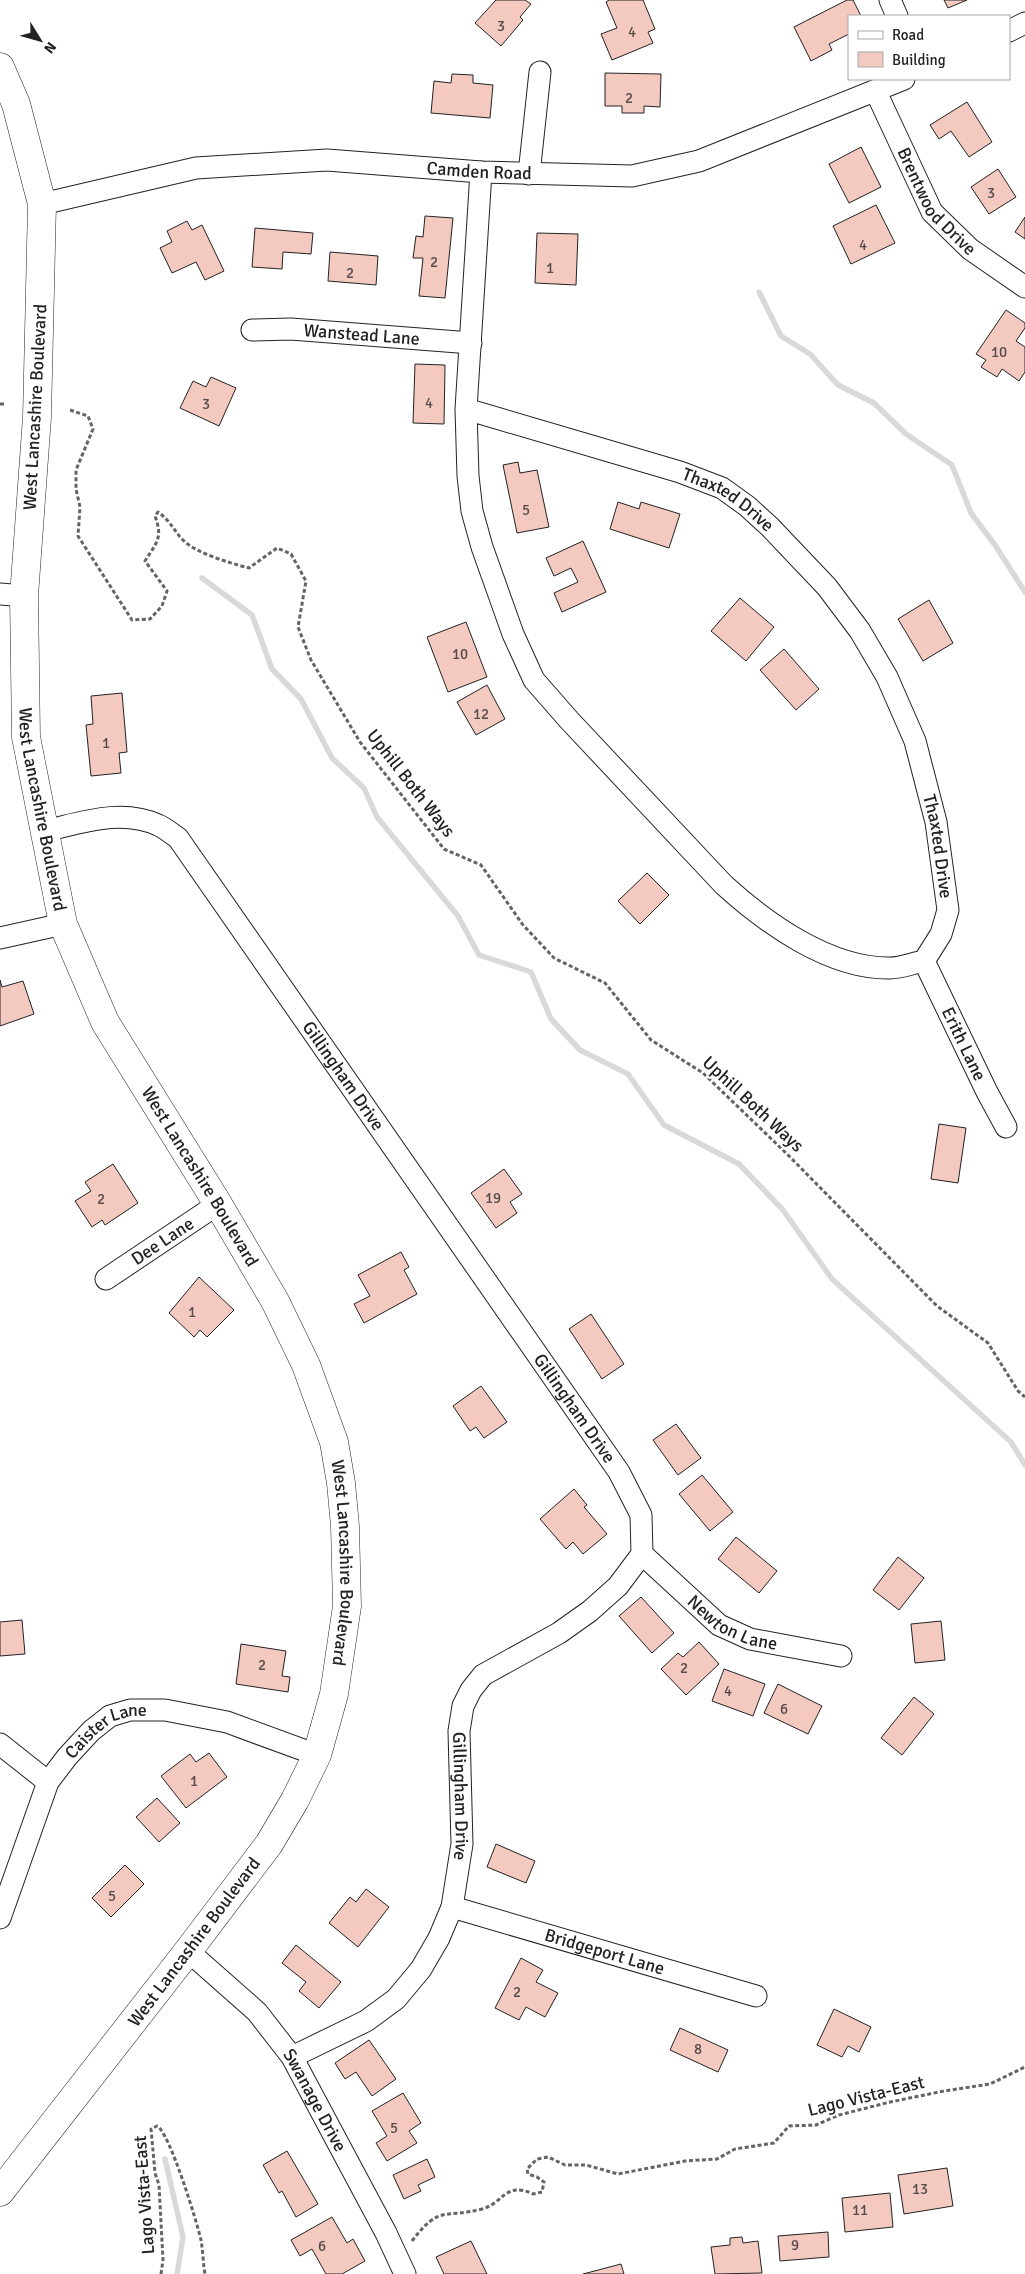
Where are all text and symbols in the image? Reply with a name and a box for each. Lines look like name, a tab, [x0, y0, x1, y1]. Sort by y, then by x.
north arrow	[15, 15, 65, 65]
legend	[848, 15, 1010, 80]
house number: 3	[497, 17, 505, 35]
house number: 4	[628, 23, 636, 41]
text: Road	[892, 26, 924, 44]
text: N	[40, 39, 60, 57]
text: Building	[892, 51, 946, 69]
house number: 2	[625, 89, 633, 107]
street label: Brentwood Drive	[892, 144, 981, 260]
street label: Camden Road	[426, 157, 532, 184]
house number: 3	[987, 184, 995, 202]
house number: 4	[859, 236, 867, 254]
house number: 2	[430, 253, 438, 271]
house number: 1	[546, 259, 554, 277]
house number: 2	[346, 264, 354, 282]
street label: West Lancashire Boulevard	[19, 303, 51, 511]
street label: Wanstead Lane	[303, 319, 421, 350]
house number: 10	[991, 343, 1007, 361]
house number: 4	[425, 394, 433, 412]
house number: 3	[202, 395, 210, 413]
street label: Thaxted Drive	[679, 463, 779, 536]
house number: 5	[522, 501, 530, 519]
house number: 10	[452, 645, 468, 663]
house number: 12	[473, 705, 489, 723]
street label: West Lancashire Boulevard	[15, 707, 71, 913]
street label: Uphill Both Ways	[362, 725, 460, 841]
house number: 1	[102, 734, 110, 752]
street label: Thaxted Drive	[918, 792, 957, 900]
street label: Erith Lane	[937, 1003, 991, 1084]
street label: Gillingham Drive	[298, 1017, 389, 1135]
street label: Uphill Both Ways	[698, 1051, 808, 1157]
street label: West Lancashire Boulevard	[137, 1083, 263, 1271]
house number: 19	[485, 1189, 501, 1207]
house number: 2	[97, 1190, 105, 1208]
street label: Dee Lane	[127, 1212, 198, 1270]
house number: 1	[188, 1303, 196, 1321]
street label: Gillingham Drive	[529, 1349, 620, 1467]
street label: West Lancashire Boulevard	[326, 1458, 358, 1667]
street label: Newton Lane	[683, 1590, 779, 1655]
house number: 2	[258, 1656, 266, 1674]
house number: 2	[680, 1659, 688, 1677]
house number: 4	[724, 1682, 732, 1700]
street label: Caister Lane	[60, 1699, 147, 1763]
house number: 6	[780, 1700, 788, 1718]
street label: Gillingham Drive	[448, 1732, 473, 1862]
house number: 1	[190, 1772, 198, 1790]
street label: West Lancashire Boulevard	[123, 1853, 265, 2031]
house number: 5	[108, 1887, 116, 1905]
street label: Bridgeport Lane	[542, 1924, 667, 1980]
house number: 2	[513, 1983, 521, 2001]
house number: 8	[694, 2040, 702, 2058]
street label: Swanage Drive	[279, 2044, 351, 2155]
street label: Lago Vista-East	[805, 2071, 927, 2121]
house number: 5	[390, 2119, 398, 2137]
street label: Lago Vista-East	[129, 2135, 159, 2255]
house number: 13	[912, 2180, 928, 2198]
house number: 11	[852, 2201, 868, 2219]
house number: 9	[791, 2236, 799, 2254]
house number: 6	[318, 2237, 326, 2255]

